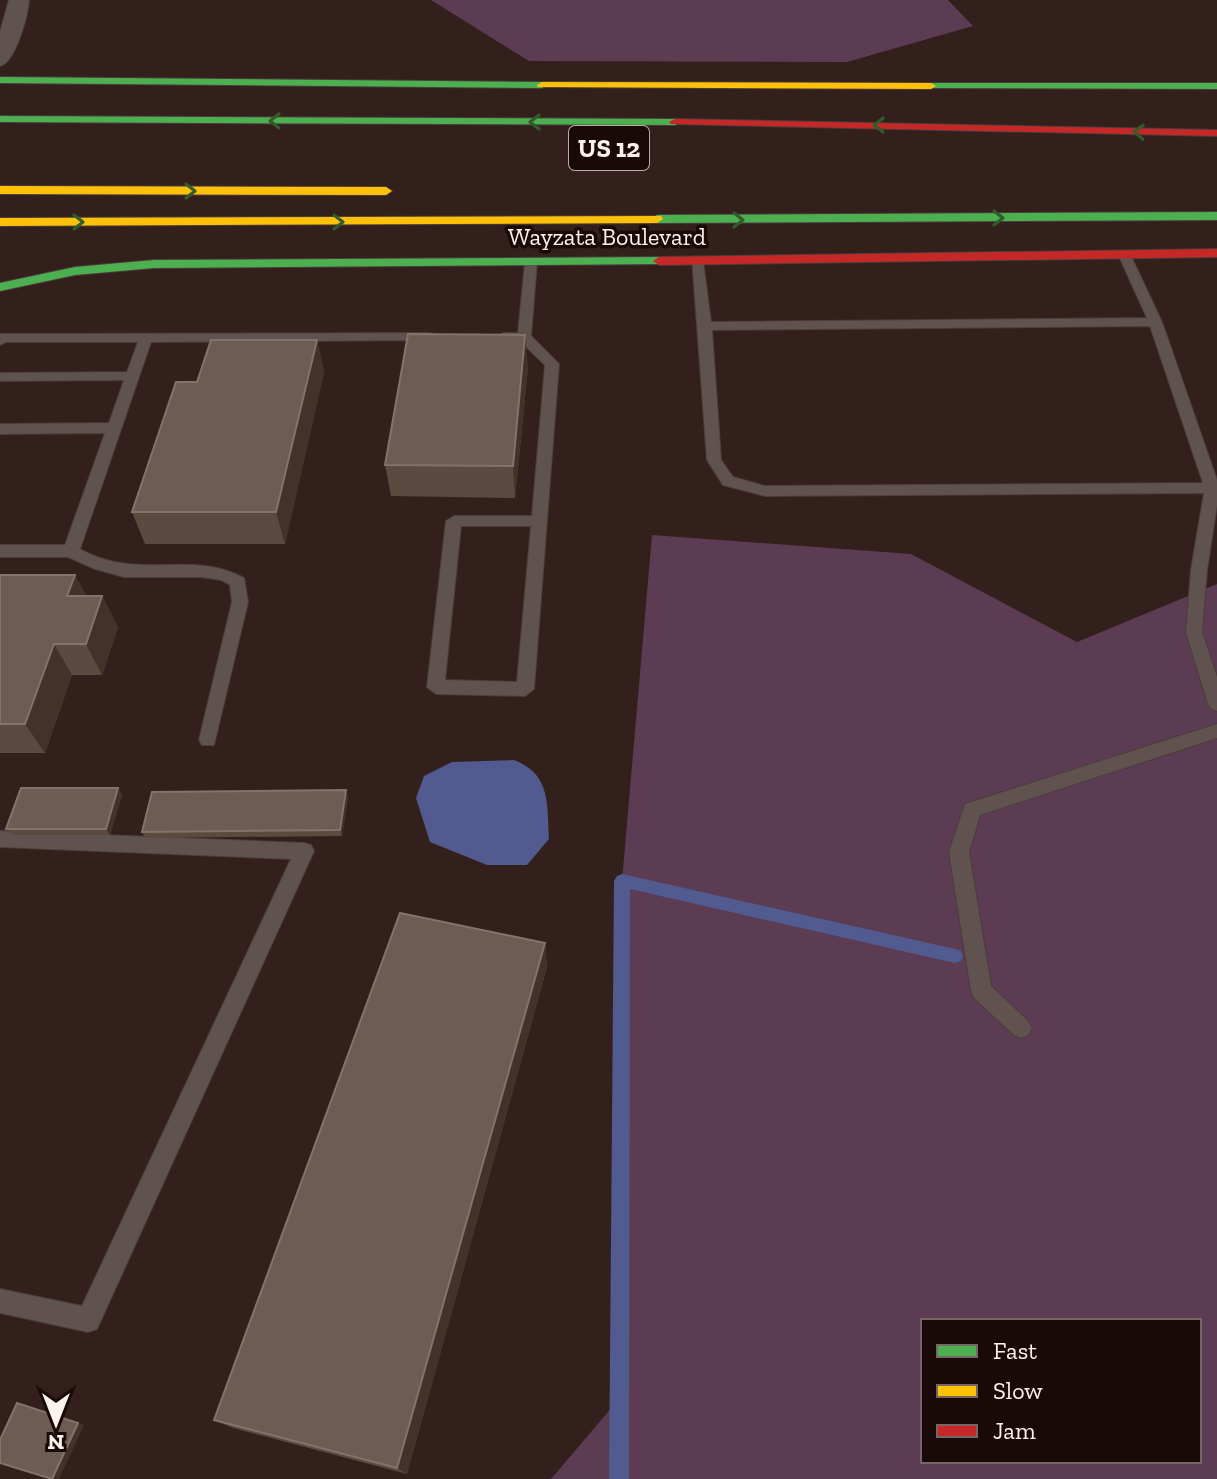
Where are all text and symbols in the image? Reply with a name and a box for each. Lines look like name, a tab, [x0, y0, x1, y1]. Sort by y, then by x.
one-way arrow	[268, 112, 281, 130]
one-way arrow	[528, 113, 541, 131]
one-way arrow	[872, 116, 885, 134]
one-way arrow	[1132, 123, 1145, 141]
road number: US 12	[569, 126, 649, 170]
one-way arrow	[184, 182, 197, 200]
one-way arrow	[992, 209, 1005, 227]
one-way arrow	[732, 211, 745, 229]
one-way arrow	[72, 213, 85, 231]
one-way arrow	[332, 213, 345, 231]
street label: Wayzata Boulevard	[508, 222, 706, 251]
legend	[921, 1319, 1201, 1463]
text: Fast	[993, 1336, 1037, 1365]
text: Slow	[993, 1376, 1043, 1405]
north arrow	[16, 1383, 96, 1463]
text: Jam	[993, 1416, 1036, 1445]
text: N	[47, 1429, 64, 1456]

